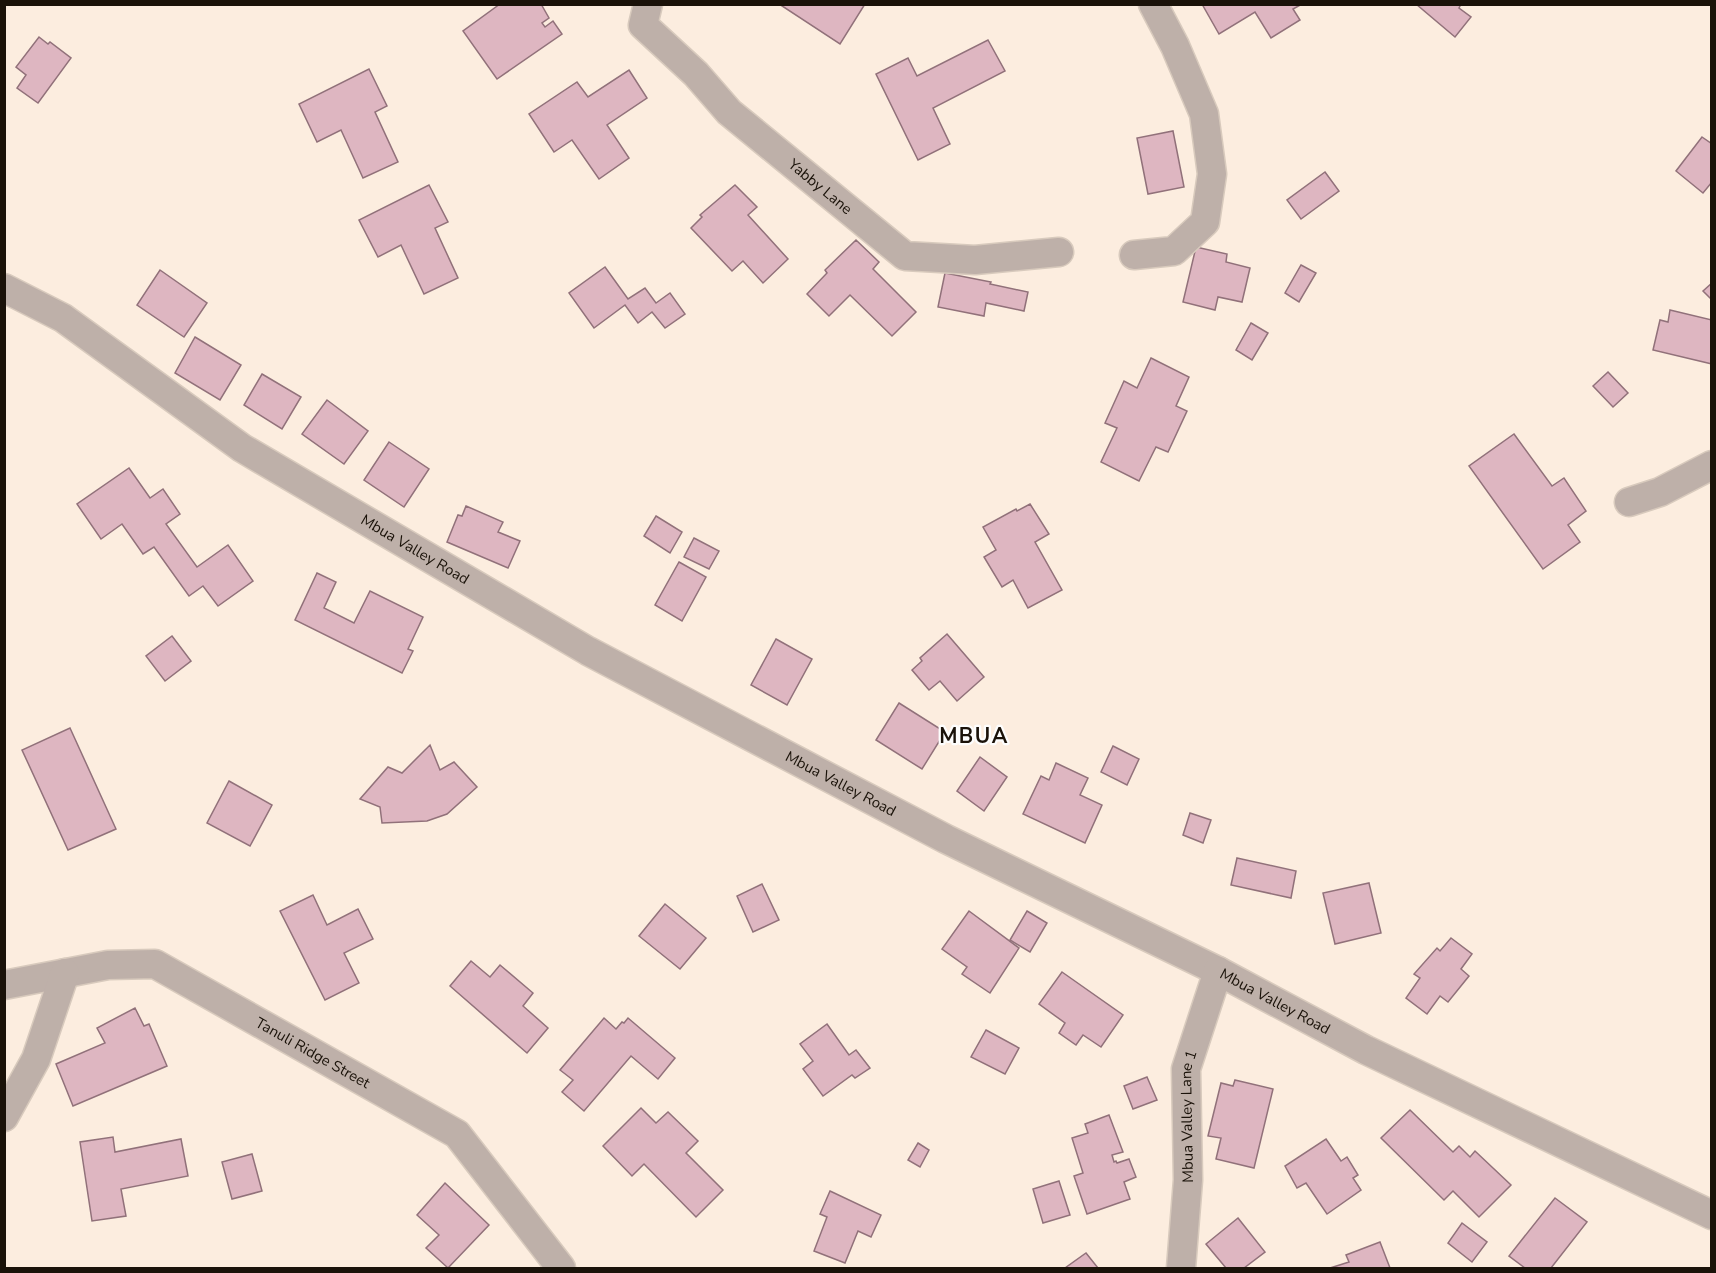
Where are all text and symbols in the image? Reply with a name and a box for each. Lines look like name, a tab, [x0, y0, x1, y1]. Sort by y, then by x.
street label: Yabby Lane	[783, 154, 857, 219]
street label: Mbua Valley Road	[357, 510, 473, 589]
district label: MBUA	[939, 722, 1009, 750]
street label: Mbua Valley Road	[782, 746, 900, 821]
street label: Mbua Valley Road	[1216, 964, 1334, 1039]
street label: Tanuli Ridge Street	[252, 1013, 374, 1093]
street label: Mbua Valley Lane 1	[1176, 1048, 1201, 1183]

